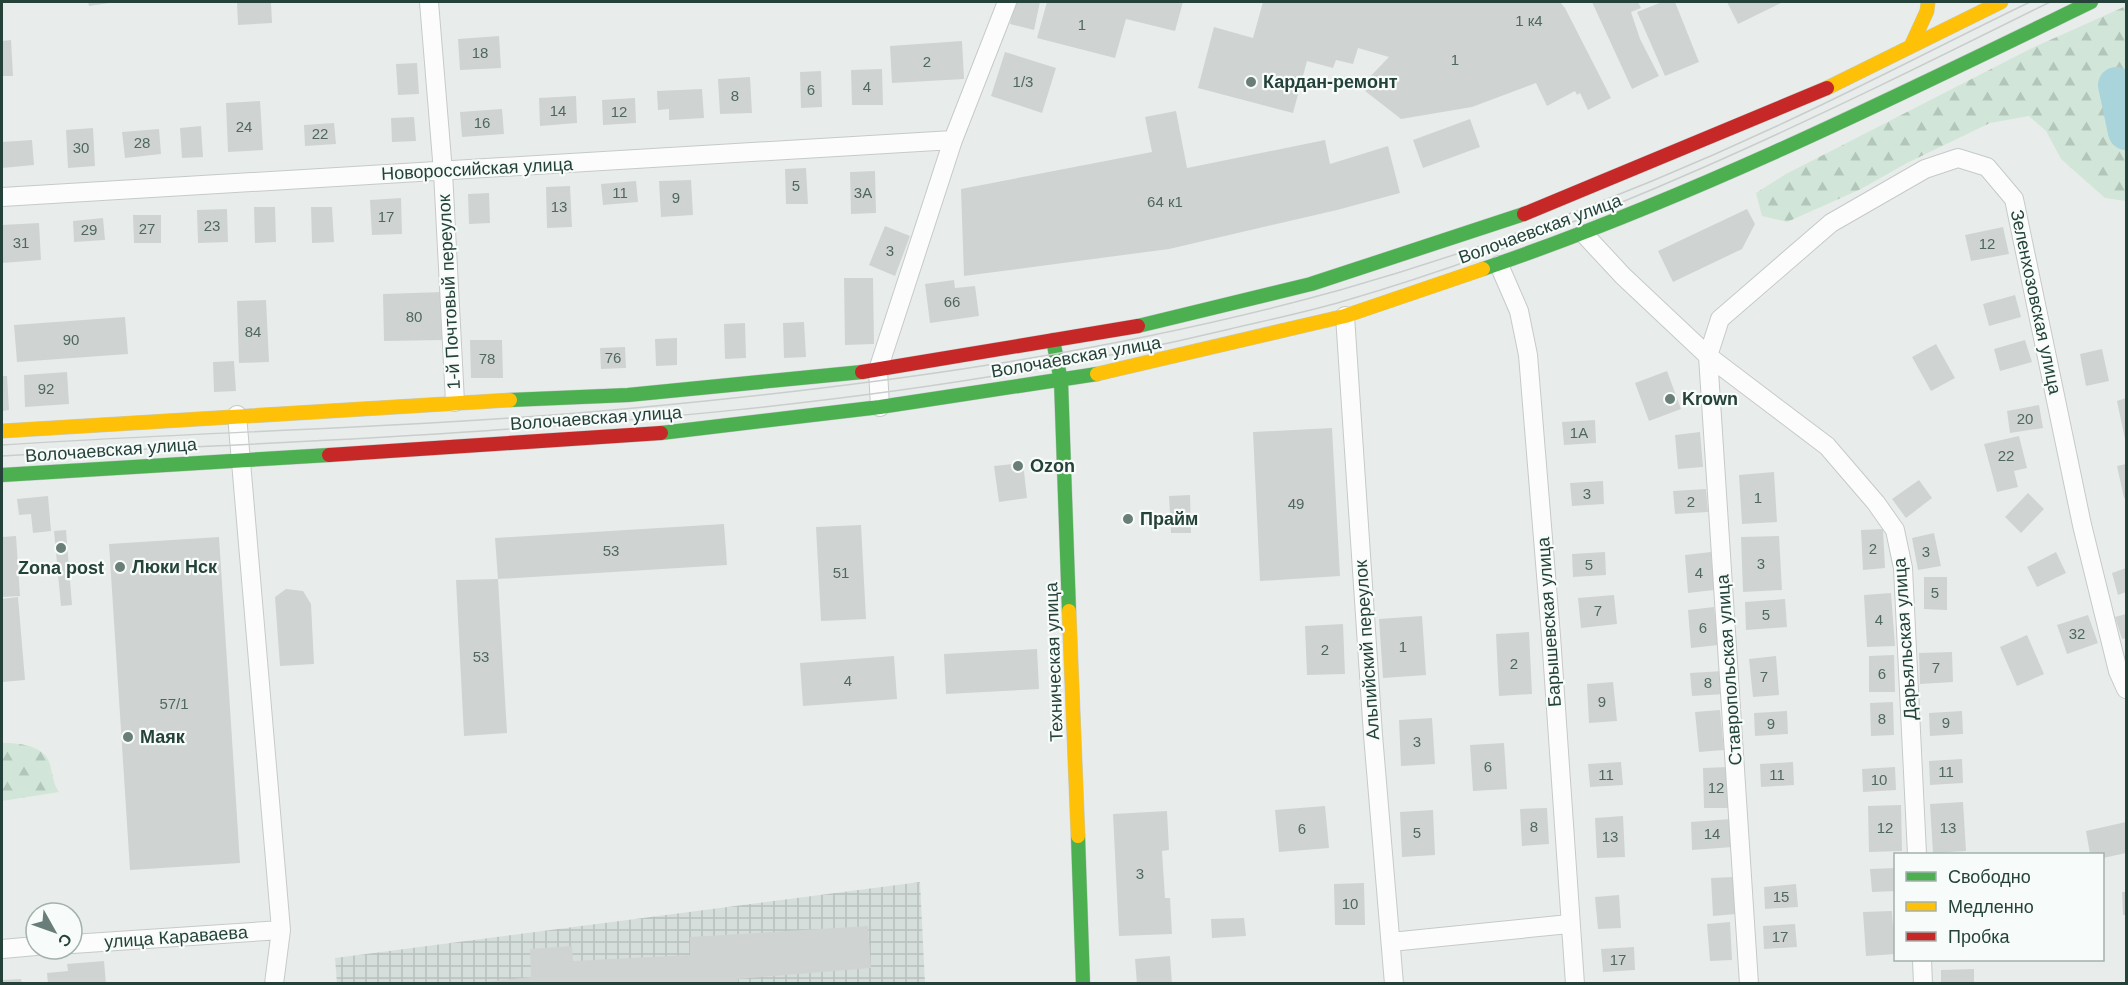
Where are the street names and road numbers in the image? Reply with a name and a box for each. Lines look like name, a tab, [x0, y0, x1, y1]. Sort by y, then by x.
street label: Новороссийская улица	[381, 154, 574, 184]
street label: Волочаевская улица	[1456, 190, 1625, 268]
street label: 1-й Почтовый переулок	[434, 194, 464, 390]
street label: Зеленхозовская улица	[2007, 208, 2066, 397]
street label: Волочаевская улица	[989, 332, 1164, 382]
street label: Волочаевская улица	[509, 402, 684, 434]
street label: Волочаевская улица	[24, 434, 199, 466]
street label: Барышевская улица	[1533, 535, 1565, 708]
street label: Дарьяльская улица	[1889, 556, 1921, 721]
street label: Альпийский переулок	[1351, 559, 1383, 741]
street label: Ставропольская улица	[1712, 573, 1746, 766]
street label: Техническая улица	[1041, 581, 1067, 742]
street label: улица Караваева	[104, 922, 249, 952]

